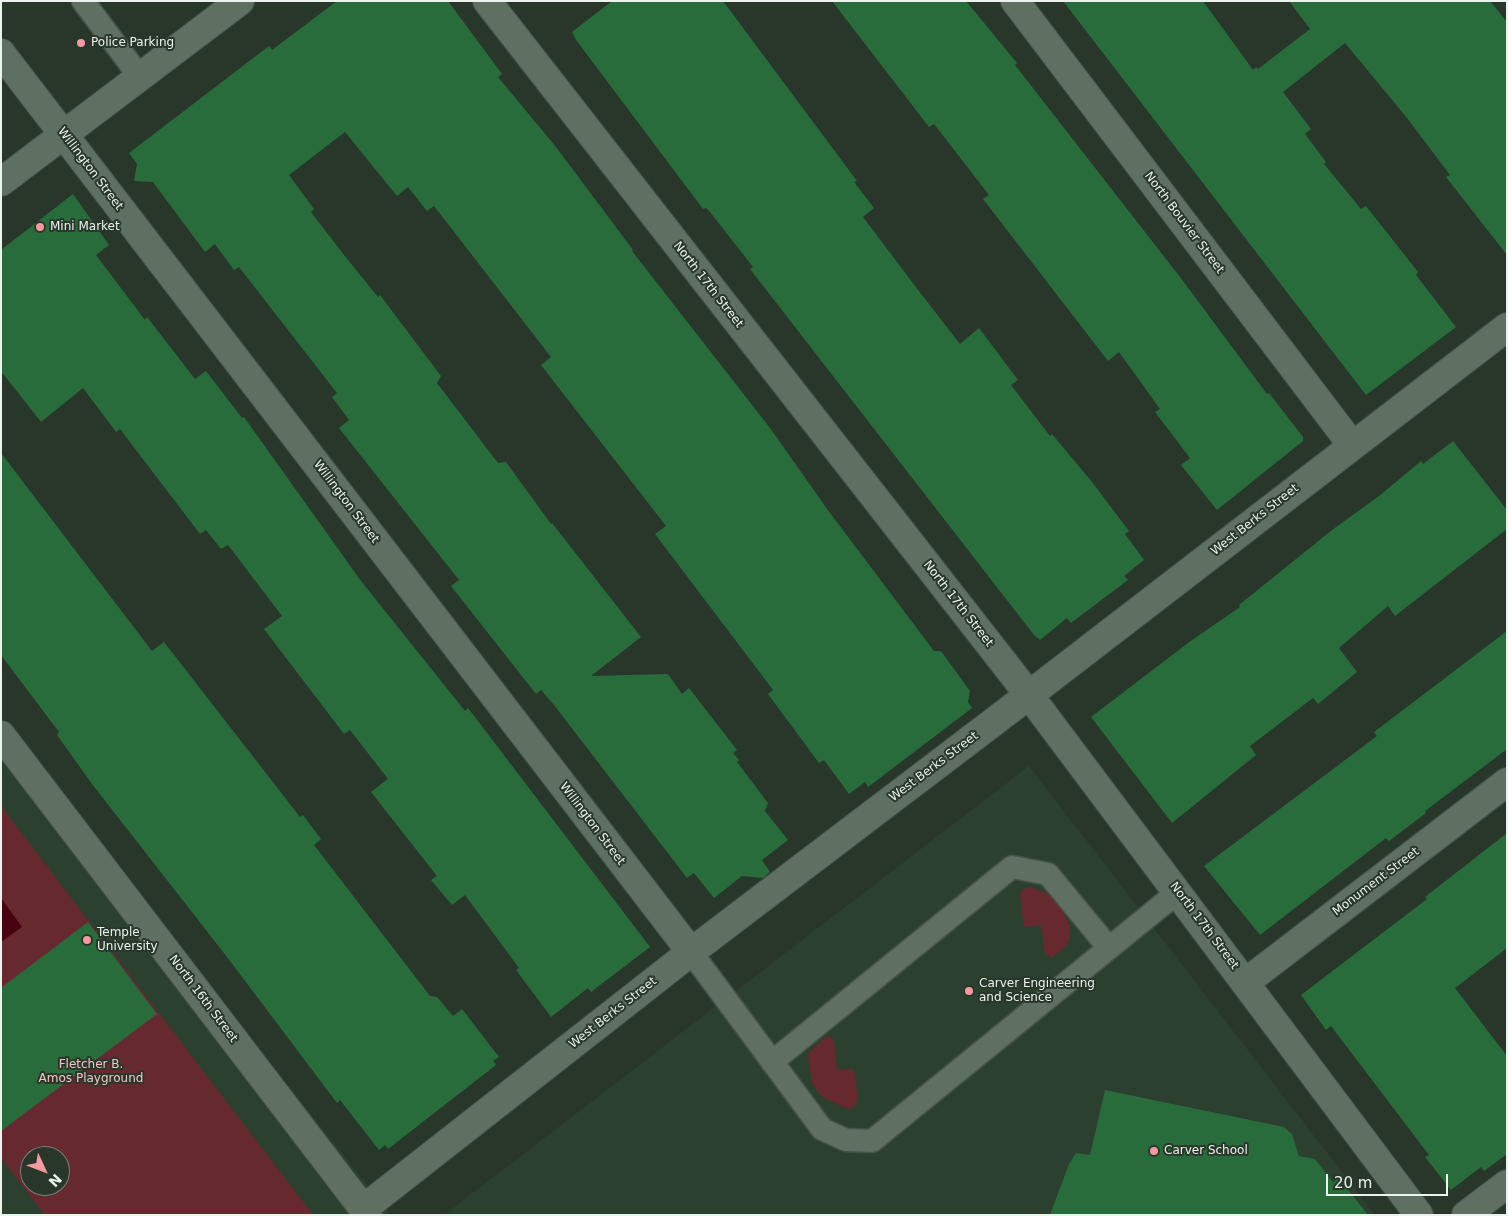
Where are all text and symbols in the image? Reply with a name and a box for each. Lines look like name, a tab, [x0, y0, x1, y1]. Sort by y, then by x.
place label: Police Parking	[91, 36, 174, 50]
marker: Police Parking	[75, 37, 87, 49]
street label: Willington Street	[54, 125, 126, 213]
street label: North Bouvier Street	[1141, 169, 1227, 277]
place label: Mini Market	[50, 220, 120, 234]
marker: Mini Market	[34, 221, 46, 233]
street label: North 17th Street	[670, 239, 746, 331]
street label: Willington Street	[310, 458, 382, 546]
street label: West Berks Street	[1208, 481, 1302, 559]
street label: North 17th Street	[920, 558, 996, 650]
street label: West Berks Street	[887, 729, 981, 805]
street label: Willington Street	[556, 780, 628, 868]
street label: Monument Street	[1330, 845, 1422, 919]
street label: North 17th Street	[1167, 880, 1241, 972]
place label: Temple University	[97, 926, 158, 954]
marker: Temple University	[81, 934, 93, 946]
street label: North 16th Street	[166, 953, 240, 1045]
street label: West Berks Street	[566, 974, 660, 1052]
place label: Carver Engineering and Science	[979, 977, 1095, 1005]
marker: Carver Engineering and Science	[963, 985, 975, 997]
park label: Fletcher B. Amos Playground	[39, 1058, 143, 1086]
place label: Carver School	[1164, 1144, 1248, 1158]
marker: Carver School	[1148, 1145, 1160, 1157]
north arrow	[20, 1146, 70, 1196]
scale bar	[1328, 1164, 1450, 1196]
text: N	[45, 1171, 65, 1190]
text: 20 m	[1334, 1174, 1372, 1192]

